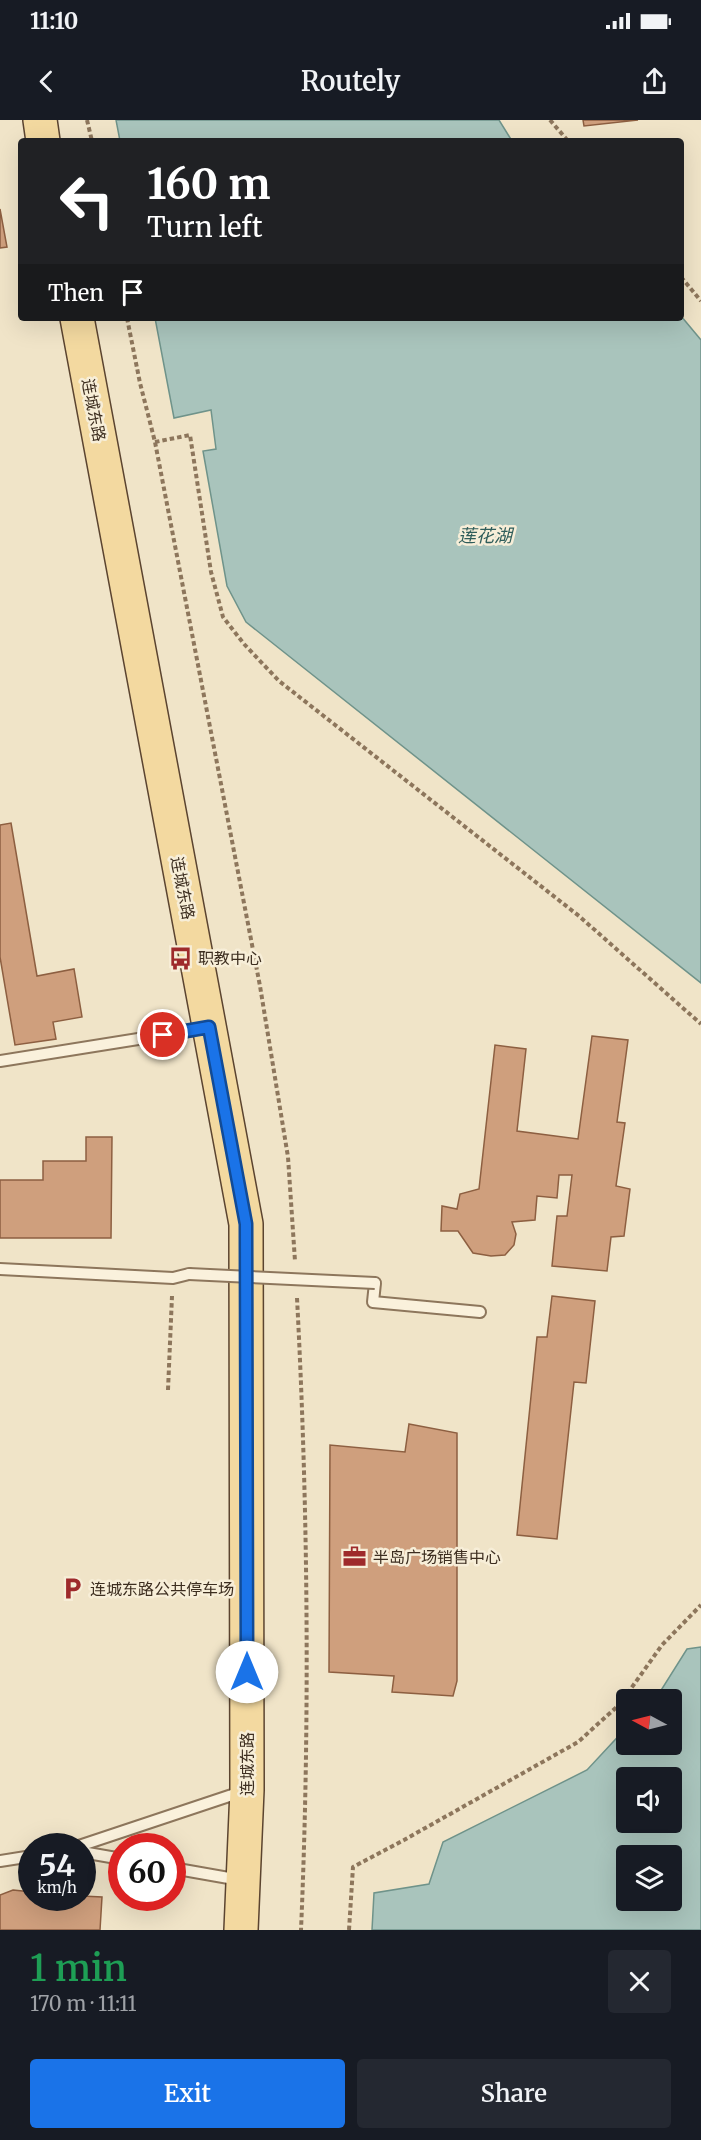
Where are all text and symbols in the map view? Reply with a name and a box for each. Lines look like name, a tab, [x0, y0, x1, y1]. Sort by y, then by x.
text: 11:10	[30, 7, 78, 35]
text: Routely	[301, 64, 400, 98]
icon: back	[30, 65, 63, 98]
icon: share	[638, 65, 671, 98]
text: 160 m	[147, 158, 271, 210]
icon: left	[48, 162, 126, 240]
text: Turn left	[147, 210, 262, 244]
icon: arrive	[116, 276, 149, 309]
text: Then	[48, 279, 104, 307]
street label: 连城东路	[78, 377, 110, 443]
water label: 莲花湖	[458, 524, 515, 547]
street label: 连城东路	[167, 855, 199, 921]
bus stop icon: 职教中心	[167, 945, 193, 971]
place label: 职教中心	[198, 948, 262, 968]
pin	[137, 1009, 188, 1060]
icon: arrive	[146, 1018, 179, 1051]
office icon: 半岛广场销售中心	[342, 1544, 368, 1570]
place label: 半岛广场销售中心	[373, 1547, 501, 1567]
parking icon: 连城东路公共停车场	[59, 1576, 85, 1602]
place label: 连城东路公共停车场	[90, 1579, 234, 1599]
position arrow	[215, 1640, 279, 1704]
north arrow	[616, 1689, 682, 1755]
map controls	[616, 1689, 682, 1911]
street label: 连城东路	[237, 1732, 257, 1796]
button: sound	[616, 1767, 682, 1833]
speed limit sign: 60	[108, 1833, 186, 1911]
button: layers	[616, 1845, 682, 1911]
text: 54	[39, 1846, 75, 1884]
text: km/h	[37, 1878, 77, 1897]
text: 1 min	[30, 1946, 127, 1991]
button: close	[608, 1950, 671, 2013]
text: 170 m · 11:11	[30, 1991, 137, 2016]
button: Exit	[30, 2059, 345, 2128]
button: Share	[357, 2059, 671, 2128]

